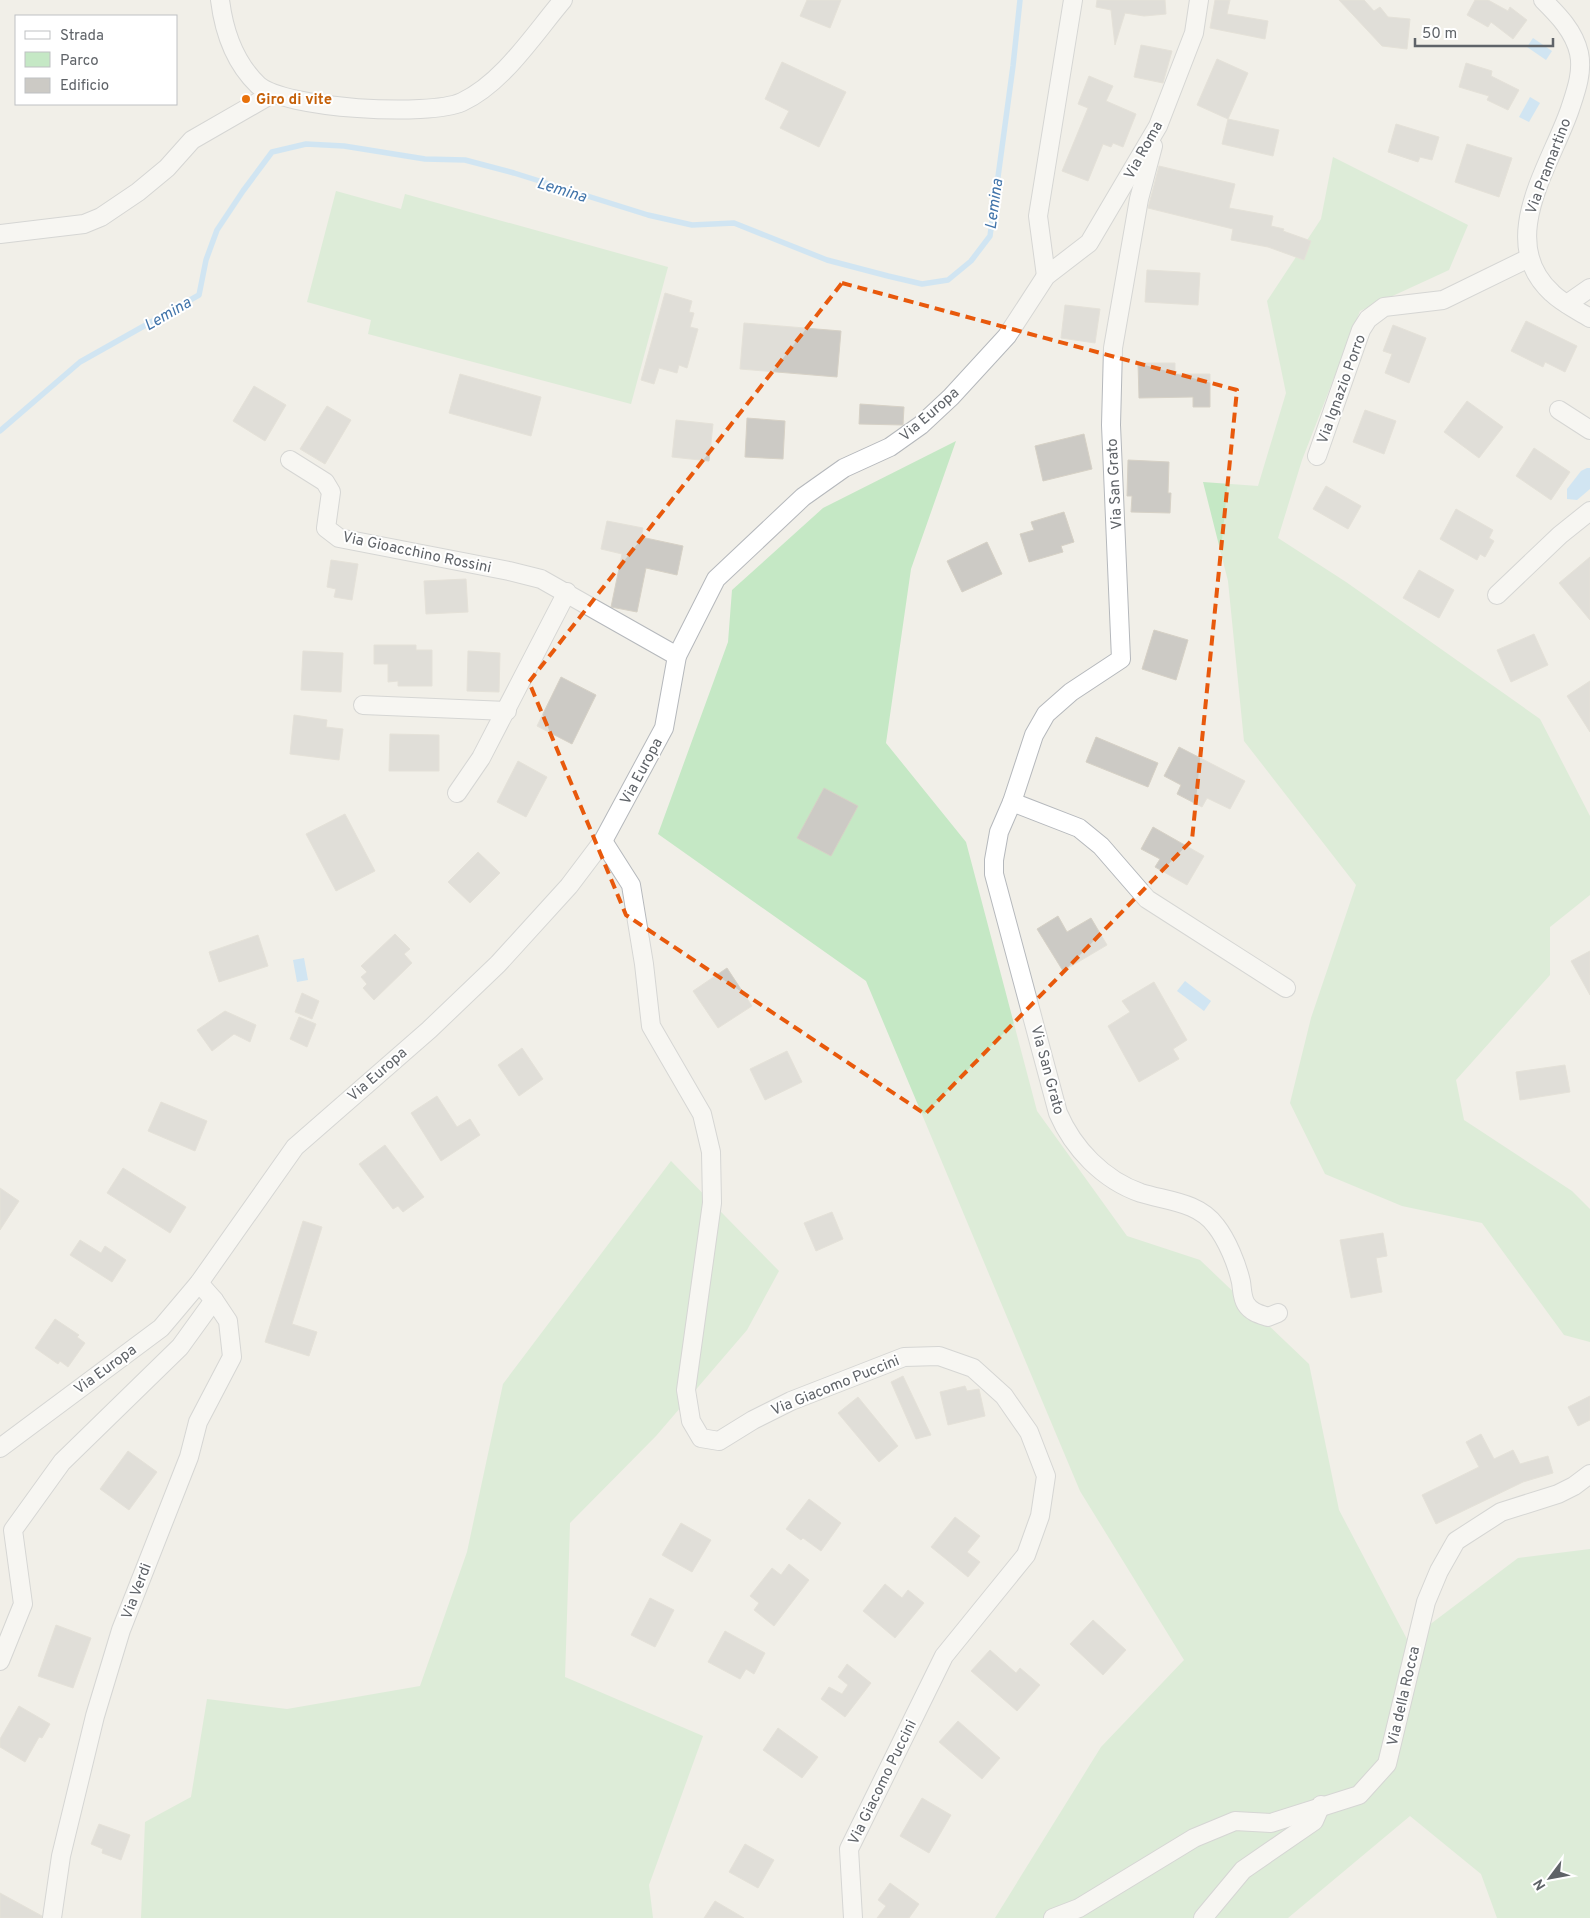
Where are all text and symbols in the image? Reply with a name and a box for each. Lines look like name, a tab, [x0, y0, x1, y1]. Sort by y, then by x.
legend	[15, 15, 178, 105]
scale bar	[1415, 15, 1552, 47]
text: 50 m	[1422, 25, 1457, 44]
text: Strada	[60, 27, 104, 46]
text: Parco	[60, 52, 99, 71]
text: Edificio	[60, 77, 109, 96]
place label: Giro di vite	[256, 91, 332, 110]
marker: Giro di vite	[240, 93, 252, 105]
street label: Via Pramartino	[1522, 116, 1576, 217]
street label: Via Roma	[1121, 118, 1168, 183]
water label: Lemina	[534, 174, 589, 208]
water label: Lemina	[982, 177, 1009, 231]
water label: Lemina	[141, 293, 196, 336]
street label: Via Ignazio Porro	[1314, 332, 1371, 447]
street label: Via Europa	[896, 384, 964, 446]
street label: Via San Grato	[1104, 438, 1127, 530]
street label: Via Gioacchino Rossini	[341, 528, 493, 579]
street label: Via Europa	[617, 735, 668, 808]
street label: Via San Grato	[1026, 1024, 1068, 1117]
street label: Via Europa	[344, 1044, 412, 1106]
street label: Via Europa	[71, 1341, 141, 1399]
street label: Via Giacomo Puccini	[769, 1352, 903, 1421]
street label: Via Verdi	[118, 1561, 157, 1622]
street label: Via della Rocca	[1384, 1645, 1425, 1748]
street label: Via Giacomo Puccini	[845, 1717, 922, 1848]
north arrow	[1525, 1853, 1575, 1903]
text: N	[1530, 1875, 1550, 1893]

